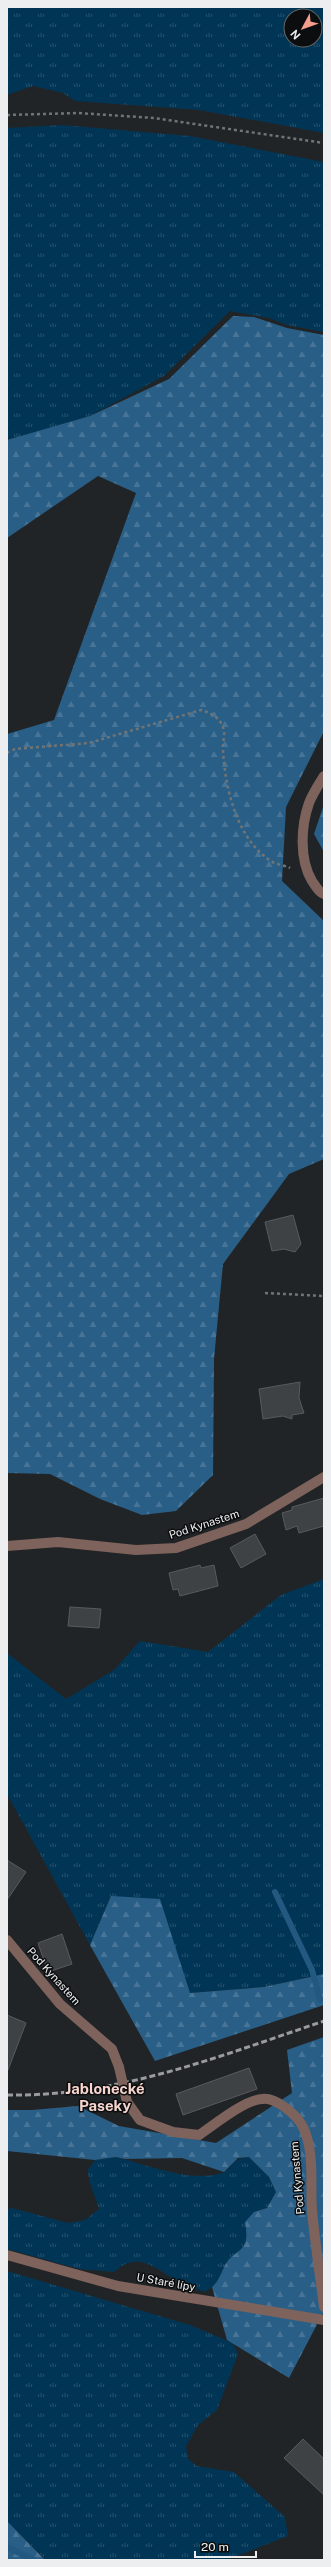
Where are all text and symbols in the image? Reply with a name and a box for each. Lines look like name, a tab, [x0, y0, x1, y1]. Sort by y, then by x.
north arrow	[283, 8, 323, 48]
text: N	[288, 27, 303, 42]
street label: Pod Kynastem	[167, 1507, 241, 1541]
street label: Pod Kynastem	[25, 1945, 83, 2007]
district label: Jablonecké Paseky	[65, 2080, 145, 2114]
street label: Pod Kynastem	[288, 2141, 306, 2215]
street label: U Staré lípy	[136, 2271, 196, 2293]
scale bar	[195, 2533, 256, 2559]
text: 20 m	[201, 2540, 229, 2554]

